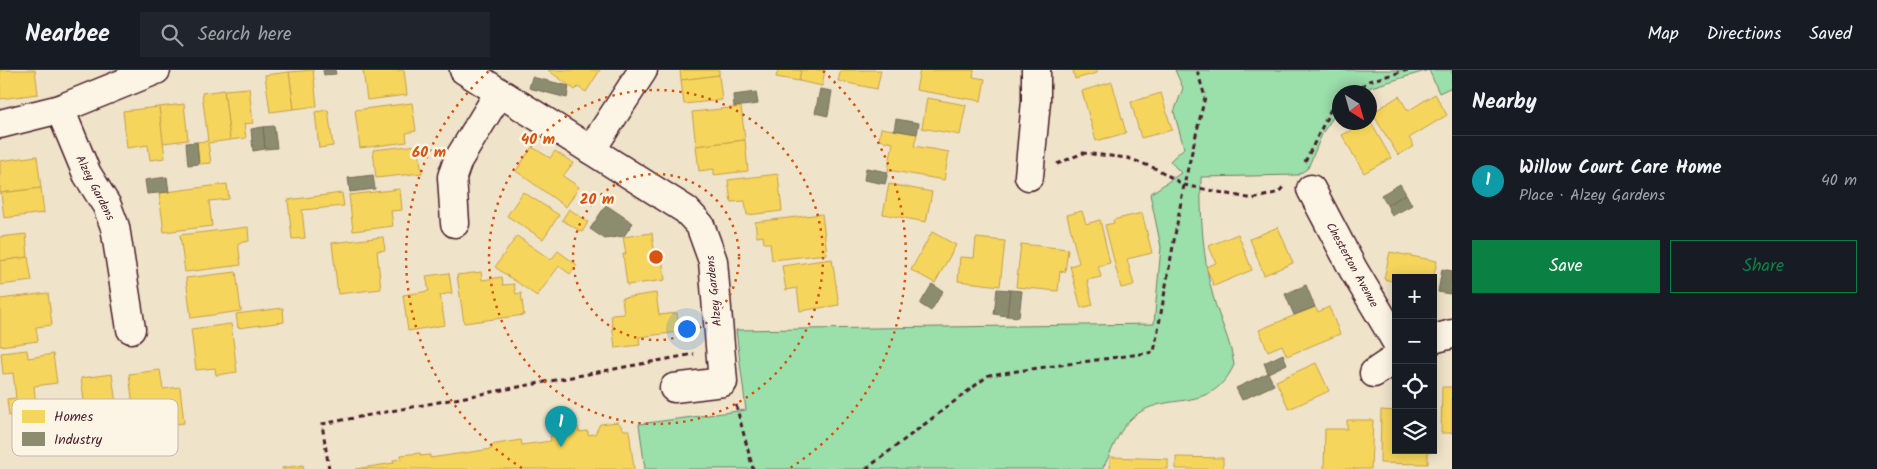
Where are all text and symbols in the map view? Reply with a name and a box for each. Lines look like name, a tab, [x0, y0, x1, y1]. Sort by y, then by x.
search box	[140, 12, 490, 57]
text: Nearbee	[25, 15, 110, 54]
text: Search here	[198, 20, 292, 50]
text: Map	[1647, 20, 1679, 49]
text: Directions	[1707, 20, 1781, 49]
text: Saved	[1809, 20, 1852, 49]
icon: search	[158, 21, 186, 49]
north arrow	[1332, 85, 1377, 130]
text: Nearby	[1472, 86, 1537, 119]
text: 40 m	[521, 128, 555, 152]
text: 60 m	[412, 141, 446, 165]
street label: Alzey Gardens	[70, 152, 120, 224]
text: Willow Court Care Home	[1519, 153, 1722, 183]
text: 1	[1486, 168, 1490, 193]
text: 40 m	[1821, 168, 1857, 193]
text: Place · Alzey Gardens	[1519, 183, 1665, 208]
text: 20 m	[580, 188, 614, 212]
street label: Chesterton Avenue	[1321, 219, 1384, 312]
button: Save	[1472, 240, 1660, 293]
button: Share	[1670, 240, 1857, 293]
centre of rings	[647, 248, 665, 266]
street label: Alzey Gardens	[701, 255, 727, 327]
map controls	[1392, 274, 1437, 454]
button: +	[1392, 274, 1437, 319]
your location	[674, 316, 700, 342]
button: −	[1392, 319, 1437, 364]
button: locate	[1392, 364, 1437, 409]
legend	[12, 399, 178, 456]
text: Homes	[54, 406, 93, 428]
pin: 1	[545, 406, 577, 447]
button: layers	[1392, 409, 1437, 454]
text: Industry	[54, 429, 103, 451]

